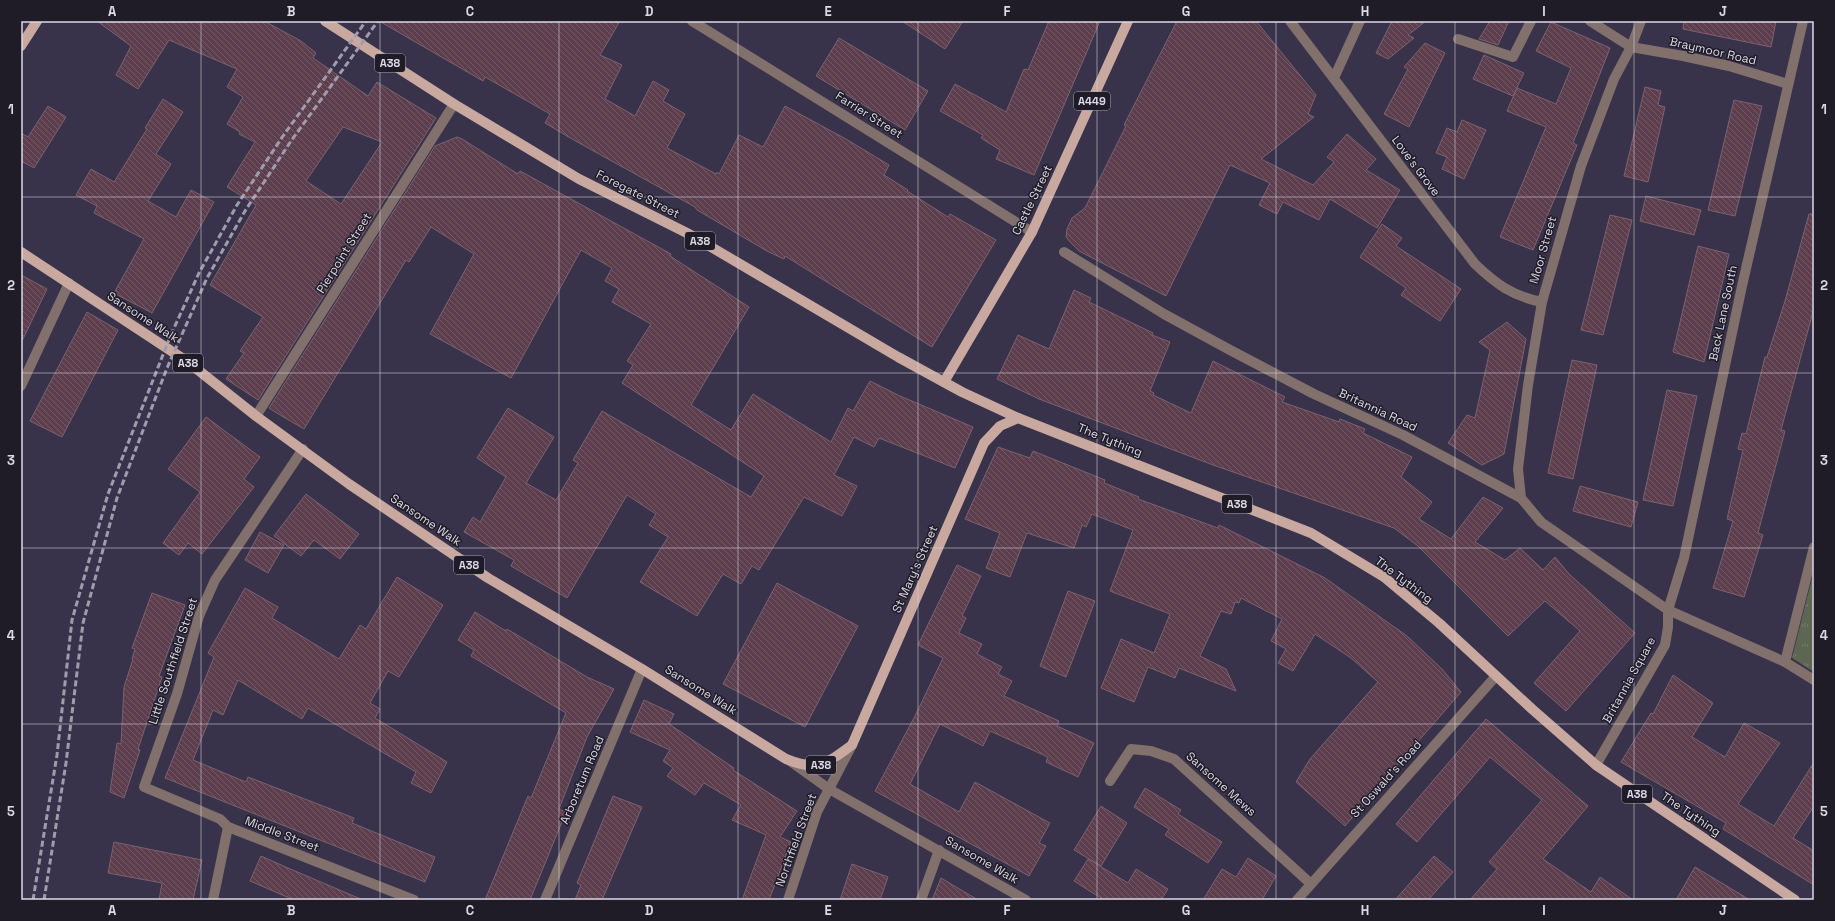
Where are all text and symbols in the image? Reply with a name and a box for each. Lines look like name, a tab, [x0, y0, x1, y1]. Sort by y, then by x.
text: A	[108, 3, 117, 20]
text: B	[287, 3, 296, 20]
text: C	[466, 3, 474, 20]
text: D	[645, 3, 654, 20]
text: E	[824, 3, 832, 20]
text: F	[1004, 3, 1011, 20]
text: G	[1182, 3, 1190, 20]
text: H	[1361, 3, 1369, 20]
text: I	[1542, 3, 1546, 20]
text: J	[1719, 3, 1727, 20]
street label: Braymoor Road	[1668, 33, 1758, 69]
road number: A38	[375, 54, 405, 72]
street label: Farrier Street	[832, 88, 906, 142]
road number: A449	[1074, 92, 1110, 110]
text: 1	[8, 101, 14, 118]
text: 1	[1821, 101, 1827, 118]
street label: Love's Grove	[1388, 133, 1444, 199]
street label: Castle Street	[1008, 162, 1056, 238]
street label: Foregate Street	[594, 166, 682, 222]
street label: Pierpoint Street	[313, 210, 375, 296]
street label: Moor Street	[1526, 214, 1560, 286]
road number: A38	[685, 232, 715, 250]
street label: Back Lane South	[1705, 264, 1741, 362]
text: 2	[7, 277, 15, 294]
text: 2	[1820, 277, 1828, 294]
street label: Sansome Walk	[104, 288, 182, 346]
road number: A38	[173, 354, 203, 372]
street label: Britannia Road	[1336, 385, 1420, 435]
street label: The Tything	[1075, 420, 1145, 460]
text: 3	[7, 452, 15, 469]
text: 3	[1820, 452, 1828, 469]
street label: Sansome Walk	[387, 490, 465, 550]
road number: A38	[1222, 495, 1252, 513]
street label: St Mary's Street	[889, 523, 941, 615]
street label: The Tything	[1372, 553, 1436, 607]
road number: A38	[454, 556, 484, 574]
street label: Little Southfield Street	[145, 596, 201, 726]
text: 4	[7, 627, 15, 644]
text: 4	[1820, 627, 1828, 644]
street label: Britannia Square	[1599, 634, 1659, 726]
street label: Sansome Walk	[662, 661, 741, 719]
street label: Arboretum Road	[556, 734, 608, 826]
street label: St Oswald's Road	[1347, 737, 1425, 821]
street label: Sansome Mews	[1183, 748, 1259, 820]
road number: A38	[806, 756, 836, 774]
road number: A38	[1622, 785, 1652, 803]
street label: The Tything	[1658, 788, 1724, 840]
street label: Northfield Street	[772, 791, 820, 889]
text: 5	[7, 803, 15, 820]
text: 5	[1820, 803, 1828, 820]
street label: Middle Street	[242, 812, 322, 856]
street label: Sansome Walk	[942, 832, 1022, 888]
text: A	[108, 902, 117, 919]
text: B	[287, 902, 296, 919]
text: C	[466, 902, 474, 919]
text: D	[645, 902, 654, 919]
text: E	[824, 902, 832, 919]
text: F	[1004, 902, 1011, 919]
text: G	[1182, 902, 1190, 919]
text: H	[1361, 902, 1369, 919]
text: I	[1542, 902, 1546, 919]
text: J	[1719, 902, 1727, 919]

